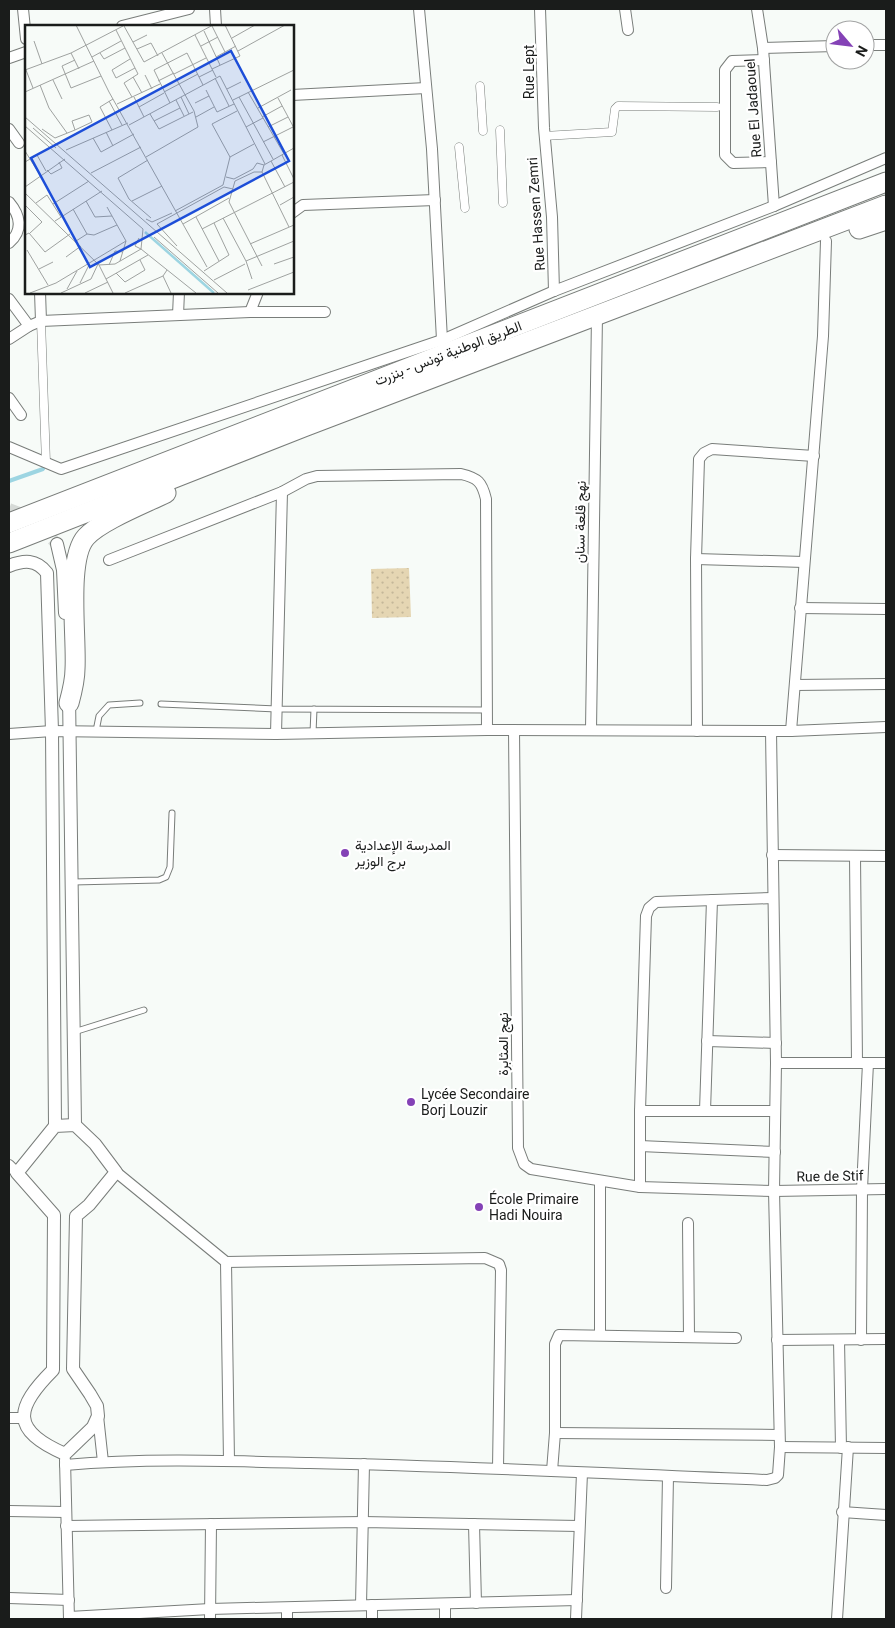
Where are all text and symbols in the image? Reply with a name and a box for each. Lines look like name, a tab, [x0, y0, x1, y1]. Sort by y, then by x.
north arrow	[825, 20, 875, 70]
inset map	[25, 25, 294, 294]
text: N	[852, 43, 871, 59]
street label: Rue Lept	[521, 44, 537, 99]
street label: Rue El Jadaouel	[742, 58, 764, 158]
street label: Rue Hassen Zemri	[524, 157, 548, 271]
street label: الطريق الوطنية تونس - بنزرت	[372, 317, 524, 389]
street label: نهج قلعة سنان	[571, 481, 592, 563]
place label: المدرسة الإعدادية برج الوزير	[354, 837, 451, 872]
marker: المدرسة الإعدادية برج الوزير	[339, 847, 351, 859]
street label: نهج المثابرة	[495, 1012, 514, 1076]
place label: Lycée Secondaire Borj Louzir	[421, 1086, 530, 1118]
marker: Lycée Secondaire Borj Louzir	[405, 1096, 417, 1108]
street label: Rue de Stif	[796, 1167, 864, 1185]
place label: École Primaire Hadi Nouira	[489, 1190, 579, 1223]
marker: École Primaire Hadi Nouira	[473, 1201, 485, 1213]

